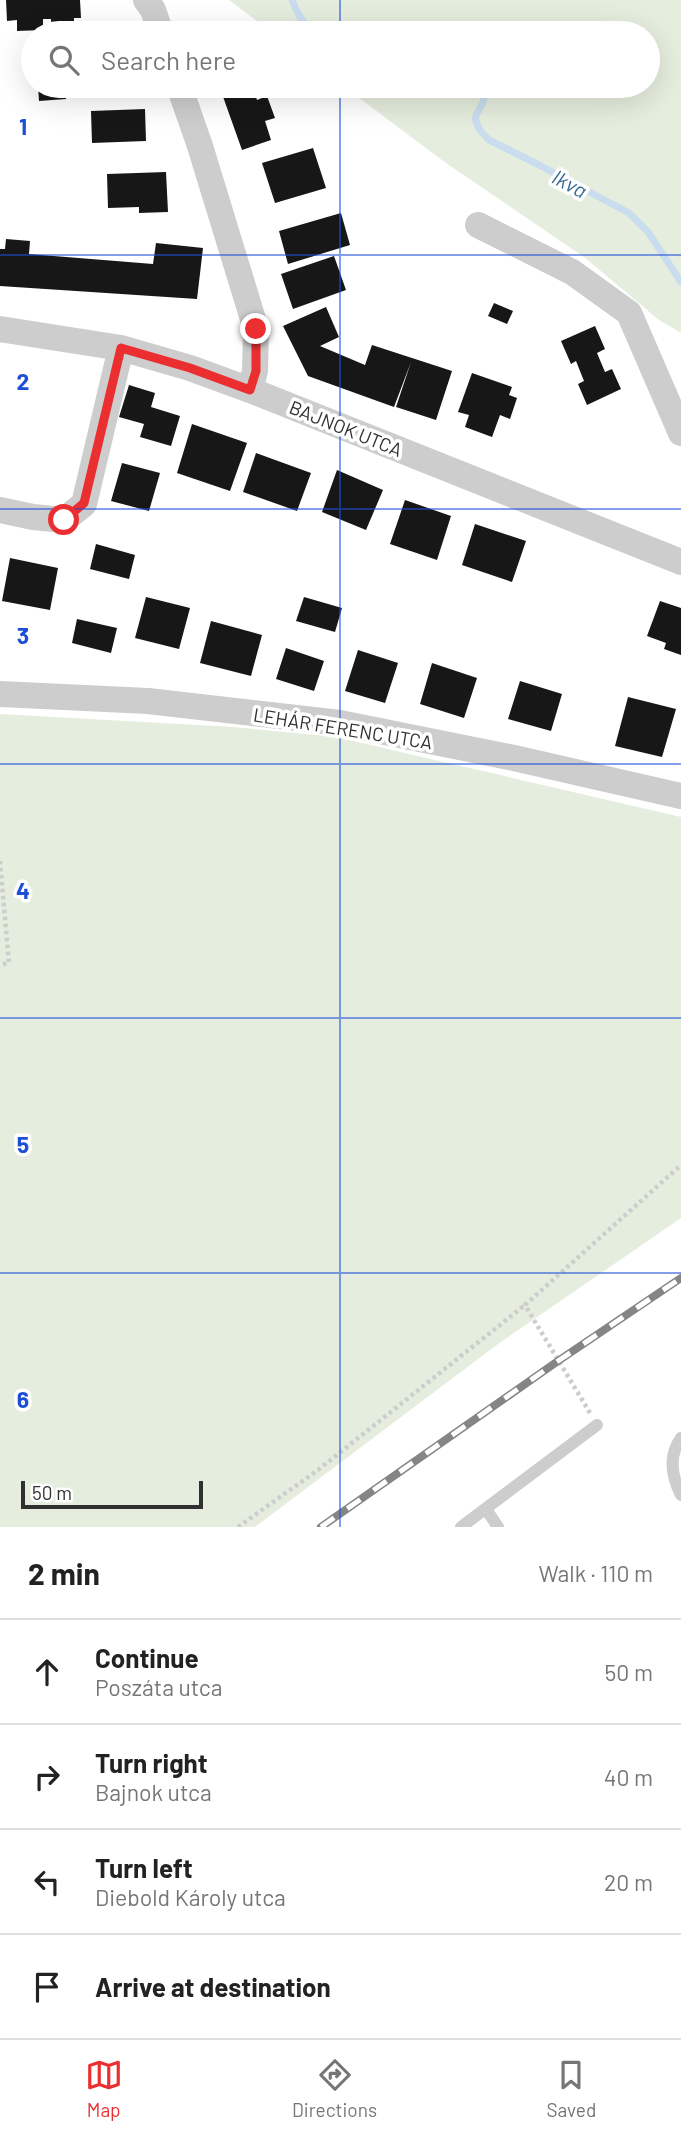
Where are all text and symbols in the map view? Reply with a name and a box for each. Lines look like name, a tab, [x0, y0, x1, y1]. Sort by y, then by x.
search box	[21, 21, 660, 98]
icon: search	[45, 41, 83, 79]
text: Search here	[101, 44, 236, 75]
text: 1	[19, 112, 27, 140]
water label: Ikva	[548, 164, 592, 202]
route end	[240, 313, 271, 344]
text: 2	[17, 367, 29, 395]
street label: BAJNOK UTCA	[286, 395, 406, 461]
route start	[48, 504, 79, 535]
text: 3	[17, 621, 29, 649]
street label: LEHÁR FERENC UTCA	[252, 703, 434, 753]
text: 4	[16, 876, 30, 904]
text: 5	[17, 1130, 29, 1158]
text: 6	[17, 1385, 29, 1413]
scale bar	[21, 1478, 203, 1510]
text: 50 m	[32, 1481, 72, 1504]
text: 2 min	[28, 1555, 100, 1591]
text: Walk · 110 m	[539, 1559, 653, 1587]
text: Continue	[95, 1642, 199, 1673]
icon: ahead	[28, 1653, 66, 1691]
text: 50 m	[605, 1658, 653, 1686]
text: Poszáta utca	[95, 1673, 223, 1701]
text: Turn right	[95, 1747, 208, 1778]
icon: right	[28, 1758, 66, 1796]
text: 40 m	[604, 1763, 653, 1791]
text: Bajnok utca	[95, 1778, 212, 1806]
text: Turn left	[95, 1852, 193, 1883]
icon: left	[28, 1863, 66, 1901]
text: 20 m	[604, 1868, 653, 1896]
text: Diebold Károly utca	[95, 1883, 286, 1911]
icon: arrive	[28, 1968, 66, 2006]
text: Arrive at destination	[95, 1971, 331, 2002]
tab: Map	[85, 2056, 123, 2121]
tab: Directions	[292, 2056, 377, 2121]
tab: Saved	[546, 2056, 596, 2121]

